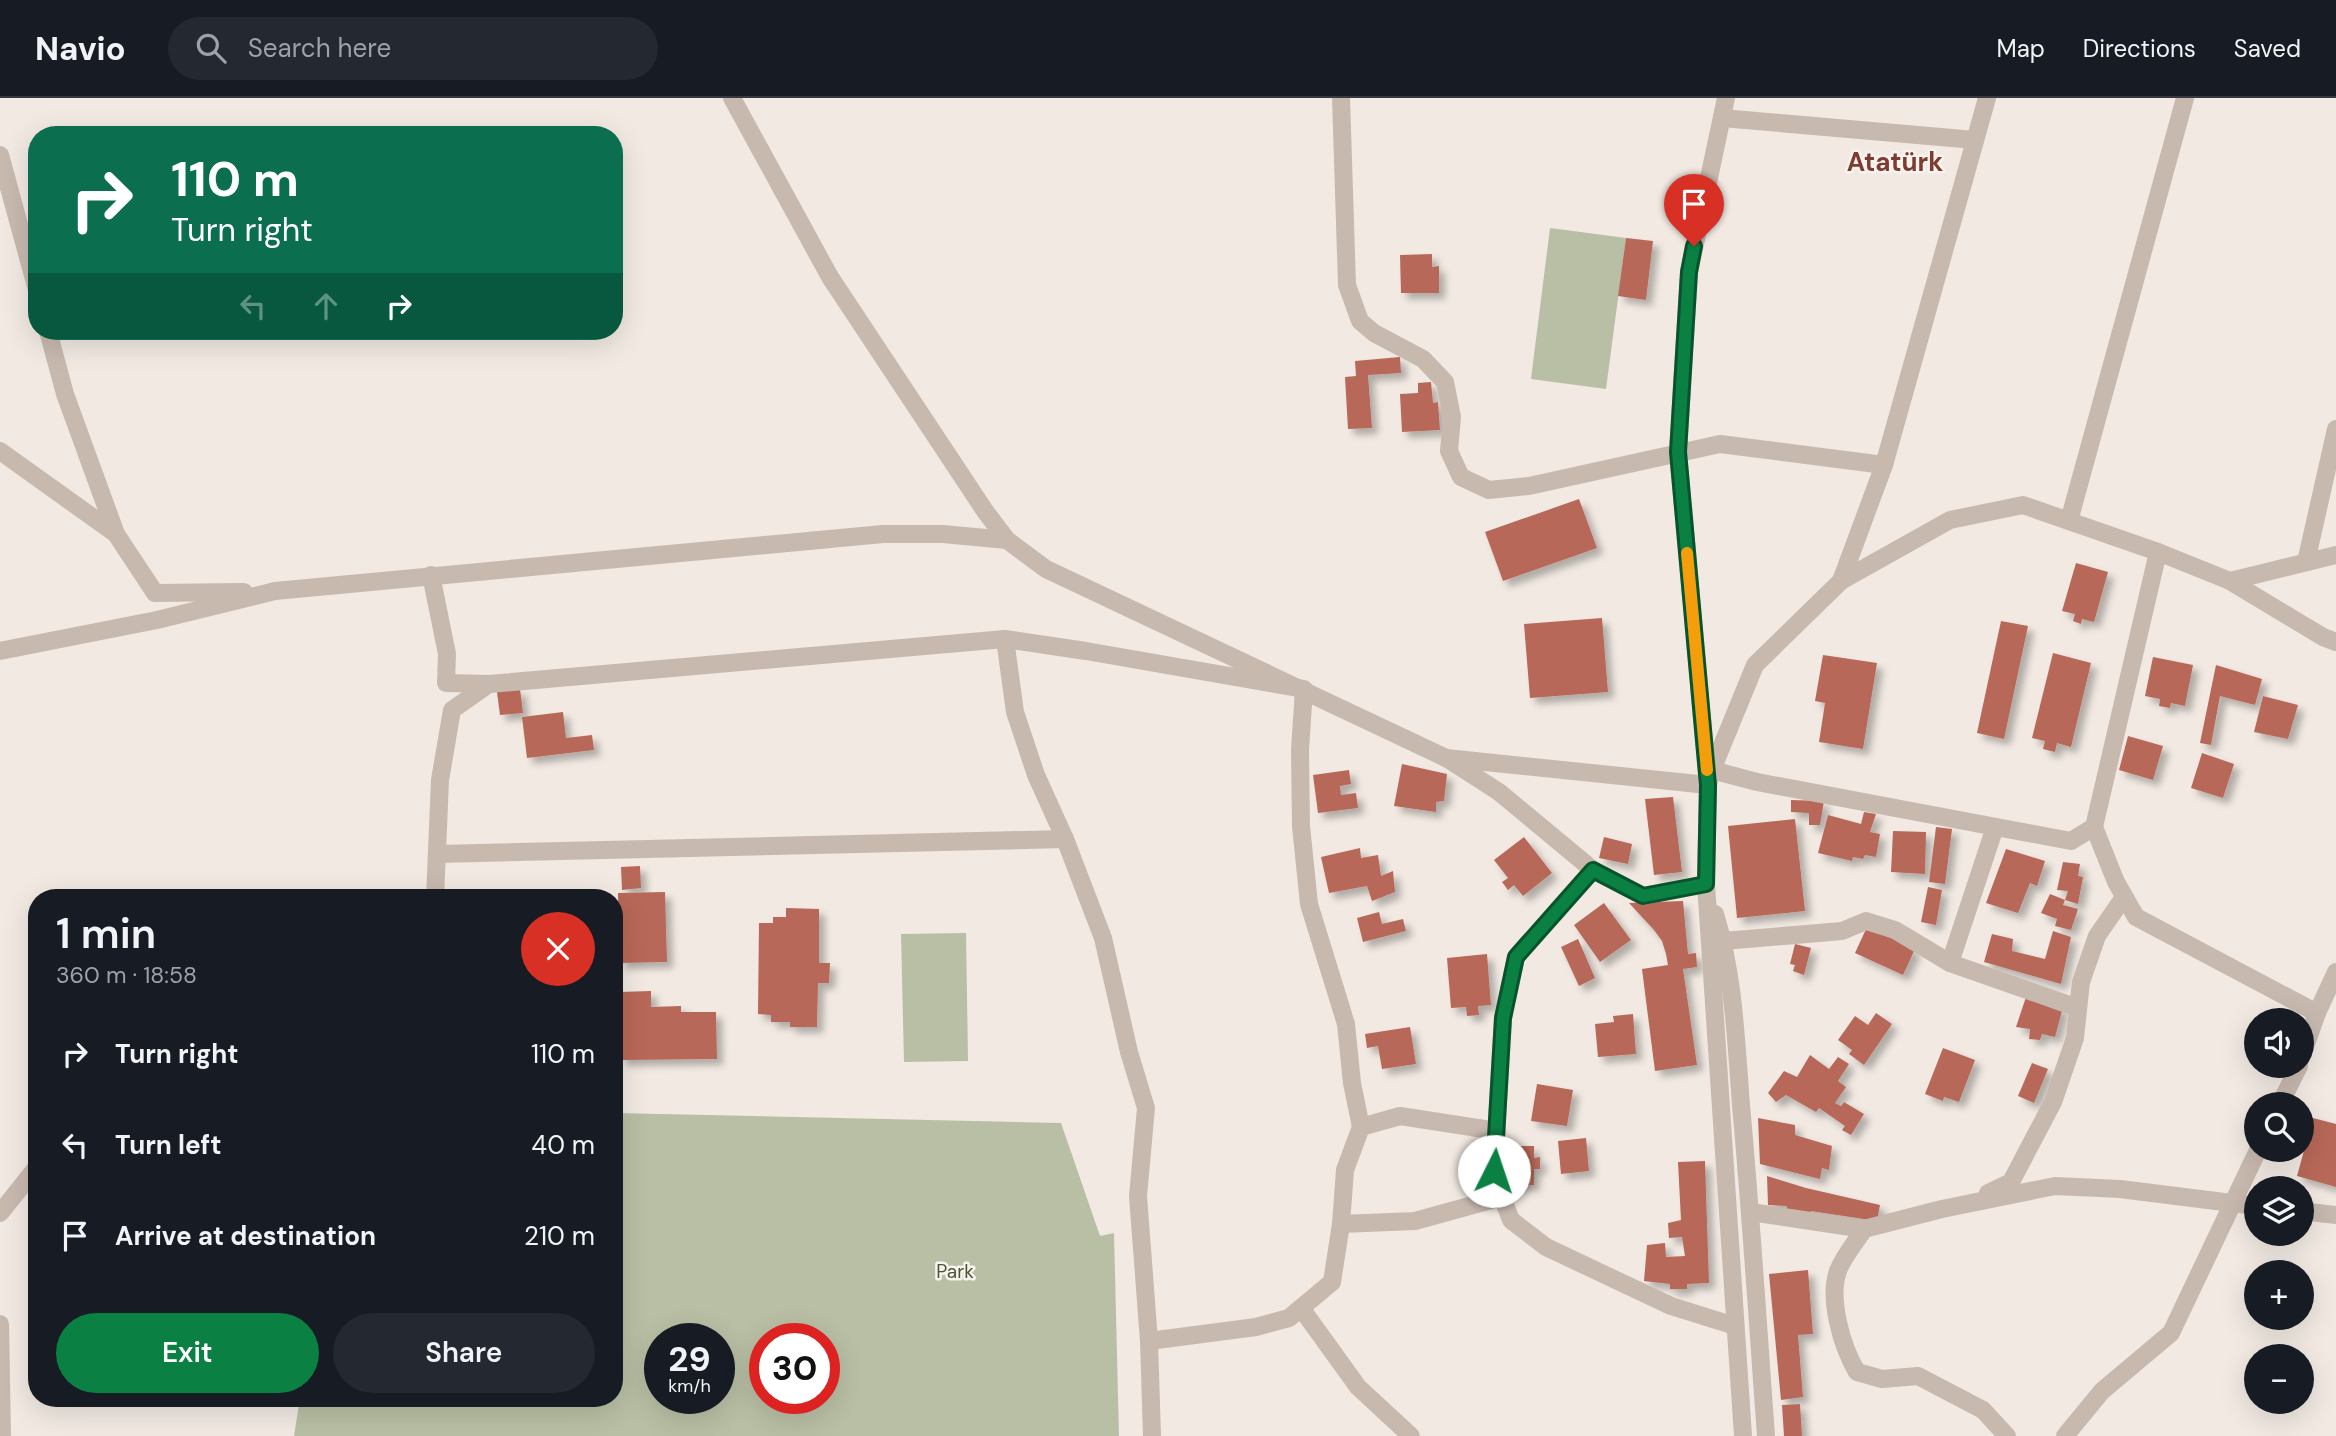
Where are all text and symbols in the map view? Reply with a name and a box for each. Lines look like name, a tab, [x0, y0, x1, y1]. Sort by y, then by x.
search box	[168, 17, 658, 80]
text: Navio	[35, 27, 126, 70]
icon: search	[192, 29, 230, 67]
text: Search here	[248, 31, 391, 65]
text: Map	[1997, 33, 2045, 64]
text: Directions	[2083, 33, 2196, 64]
text: Saved	[2234, 33, 2301, 64]
district label: Atatürk	[1847, 145, 1943, 179]
text: 110 m	[171, 147, 299, 211]
icon: right	[56, 154, 147, 245]
pin	[1664, 174, 1724, 246]
icon: arrive	[1675, 185, 1713, 223]
text: Turn right	[171, 209, 313, 251]
icon: left	[234, 287, 272, 325]
icon: ahead	[307, 287, 345, 325]
icon: right	[380, 287, 418, 325]
text: 1 min	[56, 906, 156, 961]
button: close	[521, 912, 595, 986]
text: 360 m · 18:58	[56, 960, 197, 990]
map controls	[2244, 1008, 2314, 1414]
button: sound	[2244, 1008, 2314, 1078]
icon: right	[56, 1035, 94, 1073]
text: Turn right	[115, 1037, 239, 1071]
text: 110 m	[531, 1037, 595, 1071]
button: search	[2244, 1092, 2314, 1162]
icon: left	[56, 1126, 94, 1164]
text: Turn left	[115, 1128, 222, 1162]
text: 40 m	[531, 1128, 595, 1162]
position arrow	[1457, 1134, 1531, 1208]
button: layers	[2244, 1176, 2314, 1246]
icon: arrive	[56, 1217, 94, 1255]
text: Arrive at destination	[115, 1219, 376, 1253]
text: 210 m	[524, 1219, 595, 1253]
park label: Park	[936, 1259, 974, 1284]
button: +	[2244, 1260, 2314, 1330]
button: Exit	[56, 1313, 319, 1393]
button: Share	[333, 1313, 595, 1393]
speed limit sign: 30	[749, 1323, 840, 1414]
text: 29	[668, 1336, 711, 1382]
button: −	[2244, 1344, 2314, 1414]
text: km/h	[668, 1374, 711, 1398]

